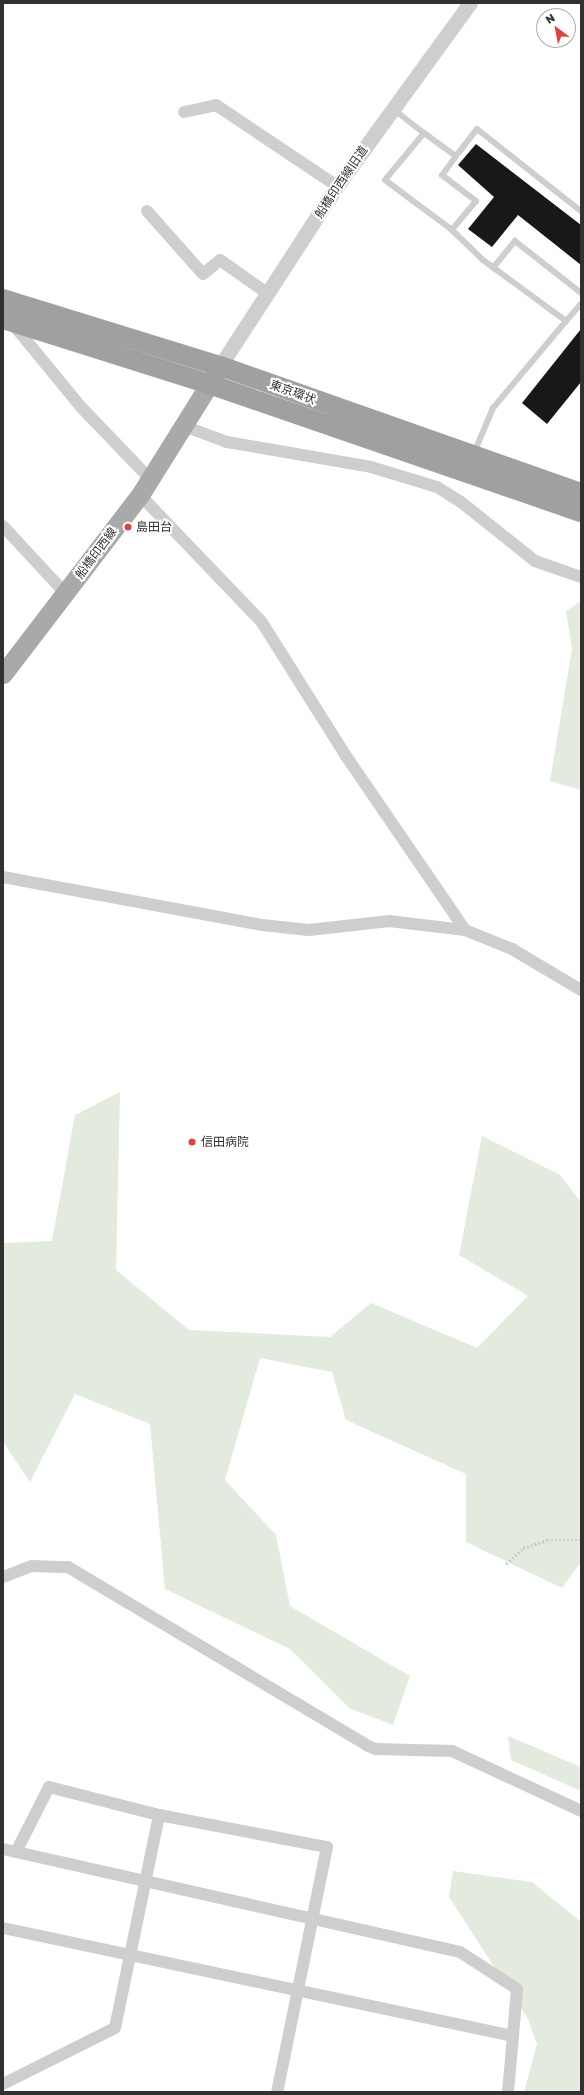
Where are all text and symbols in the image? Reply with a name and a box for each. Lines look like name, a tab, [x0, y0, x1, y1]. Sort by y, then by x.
north arrow	[536, 8, 576, 48]
text: N	[543, 11, 557, 26]
street label: 船橋印西線旧道	[312, 143, 370, 221]
street label: 東京環状	[268, 377, 318, 407]
place label: 島田台	[136, 520, 172, 534]
marker: 島田台	[123, 522, 133, 532]
street label: 船橋印西線	[72, 525, 120, 581]
place label: 信田病院	[201, 1135, 249, 1149]
marker: 信田病院	[186, 1136, 198, 1148]

